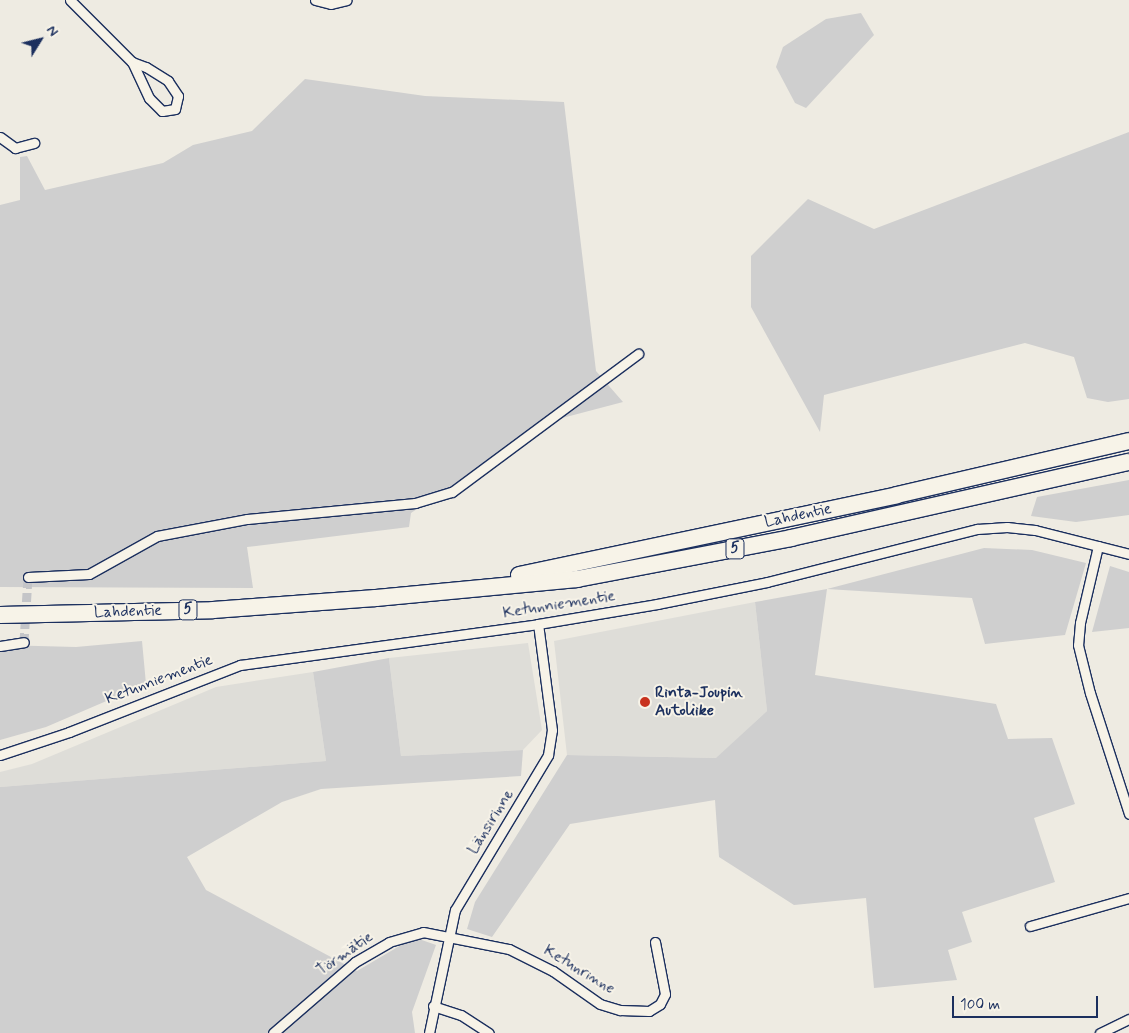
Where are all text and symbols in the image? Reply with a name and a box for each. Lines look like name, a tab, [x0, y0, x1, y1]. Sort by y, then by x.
north arrow	[15, 15, 65, 65]
text: N	[42, 22, 62, 40]
street label: Lahdentie	[763, 500, 833, 532]
road number: 5	[725, 536, 745, 562]
street label: Ketunniementie	[502, 587, 616, 623]
road number: 5	[178, 598, 198, 622]
street label: Lahdentie	[94, 601, 162, 623]
street label: Ketunniementie	[103, 651, 215, 709]
place label: Rinta-Joupin Autoliike	[655, 683, 743, 721]
marker: Rinta-Joupin Autoliike	[639, 696, 651, 708]
street label: Länsirinne	[464, 786, 518, 858]
street label: Törmätie	[313, 928, 377, 980]
street label: Ketunrinne	[540, 941, 618, 999]
scale bar	[954, 986, 1100, 1018]
text: 100 m	[960, 995, 1000, 1015]

